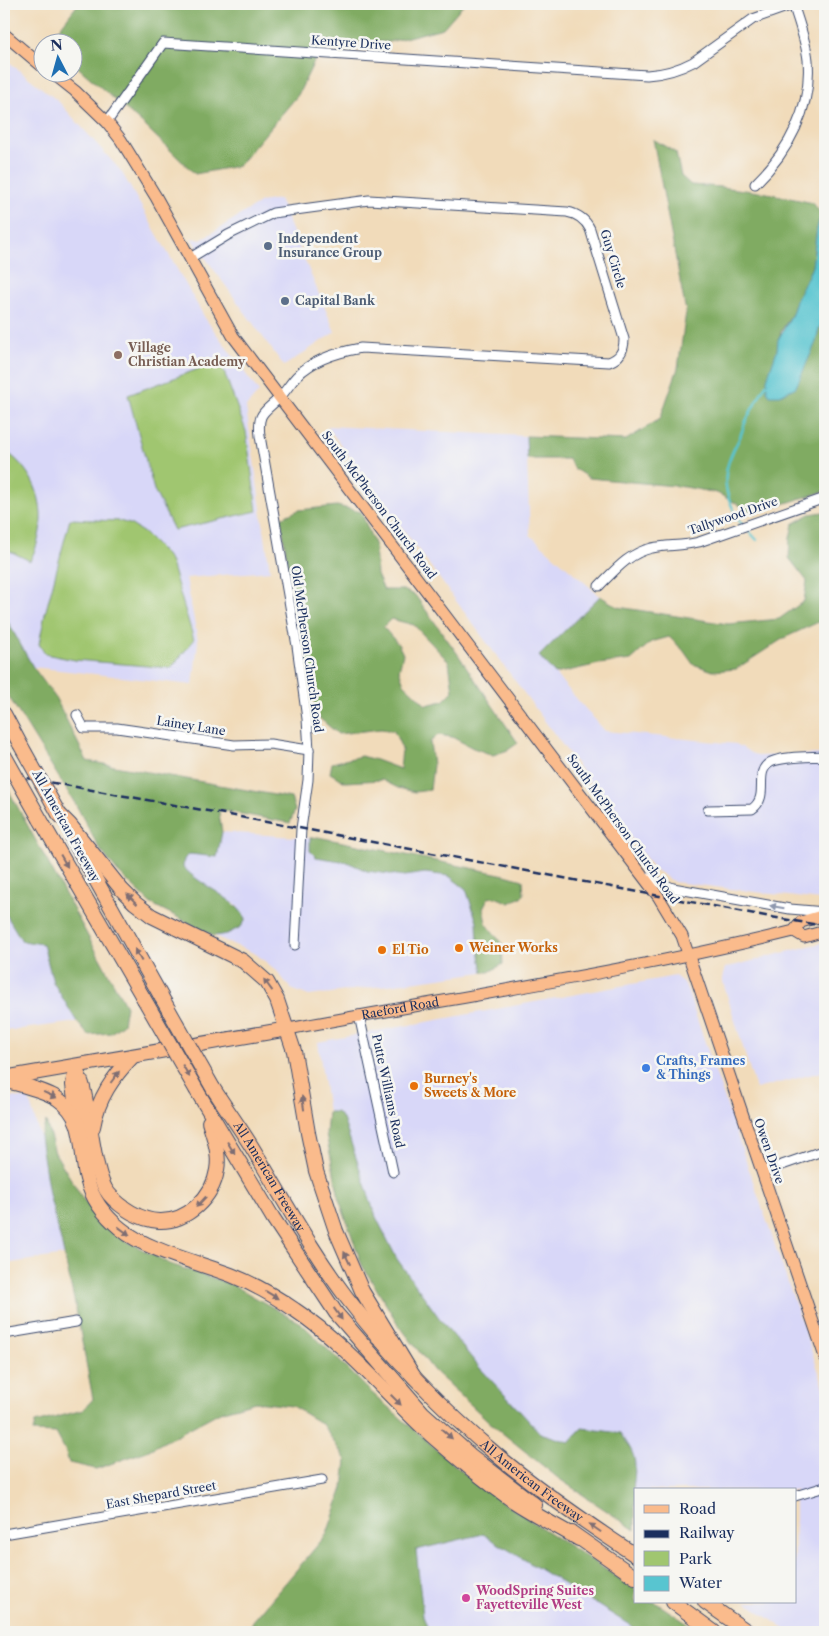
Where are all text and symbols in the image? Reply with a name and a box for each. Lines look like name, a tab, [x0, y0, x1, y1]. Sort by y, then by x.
north arrow	[32, 32, 82, 82]
street label: Kentyre Drive	[311, 32, 392, 53]
text: N	[50, 35, 64, 55]
street label: Guy Circle	[597, 228, 630, 290]
place label: Independent Insurance Group	[278, 231, 382, 260]
marker: Independent Insurance Group	[262, 240, 274, 252]
place label: Capital Bank	[295, 293, 376, 308]
marker: Capital Bank	[279, 295, 291, 307]
place label: Village Christian Academy	[127, 340, 246, 369]
marker: Village Christian Academy	[112, 349, 124, 361]
street label: South McPherson Church Road	[319, 428, 440, 582]
street label: Tallywood Drive	[686, 493, 780, 538]
street label: Old McPherson Church Road	[288, 565, 327, 734]
street label: Lainey Lane	[155, 713, 227, 738]
street label: South McPherson Church Road	[564, 751, 683, 907]
street label: All American Freeway	[29, 766, 104, 885]
one-way arrow	[60, 854, 69, 867]
one-way arrow	[126, 893, 138, 905]
one-way arrow	[768, 902, 784, 910]
place label: Weiner Works	[468, 940, 558, 955]
place label: El Tio	[392, 942, 429, 957]
marker: Weiner Works	[453, 942, 465, 954]
marker: El Tio	[376, 944, 388, 956]
one-way arrow	[134, 949, 143, 962]
one-way arrow	[262, 979, 273, 992]
street label: Raeford Road	[360, 994, 441, 1022]
street label: Putte Williams Road	[369, 1032, 408, 1150]
place label: Crafts, Frames & Things	[656, 1053, 746, 1082]
marker: Crafts, Frames & Things	[640, 1062, 652, 1074]
one-way arrow	[181, 1065, 190, 1078]
one-way arrow	[110, 1070, 120, 1084]
place label: Burney's Sweets & More	[424, 1071, 516, 1100]
marker: Burney's Sweets & More	[408, 1080, 420, 1092]
one-way arrow	[43, 1092, 57, 1100]
one-way arrow	[298, 1094, 306, 1110]
street label: Owen Drive	[751, 1116, 788, 1186]
street label: All American Freeway	[230, 1118, 309, 1234]
one-way arrow	[227, 1141, 236, 1154]
one-way arrow	[195, 1195, 207, 1207]
one-way arrow	[117, 1226, 131, 1236]
one-way arrow	[343, 1251, 351, 1265]
one-way arrow	[266, 1291, 279, 1300]
one-way arrow	[332, 1307, 343, 1320]
one-way arrow	[389, 1394, 401, 1406]
one-way arrow	[441, 1428, 453, 1440]
street label: All American Freeway	[477, 1436, 586, 1525]
street label: East Shepard Street	[105, 1477, 218, 1512]
legend	[634, 1488, 796, 1604]
text: Road	[679, 1499, 716, 1518]
one-way arrow	[588, 1523, 602, 1533]
text: Railway	[679, 1523, 735, 1542]
text: Park	[679, 1549, 713, 1568]
text: Water	[678, 1573, 723, 1592]
place label: WoodSpring Suites Fayetteville West	[475, 1583, 594, 1612]
marker: WoodSpring Suites Fayetteville West	[460, 1592, 472, 1604]

